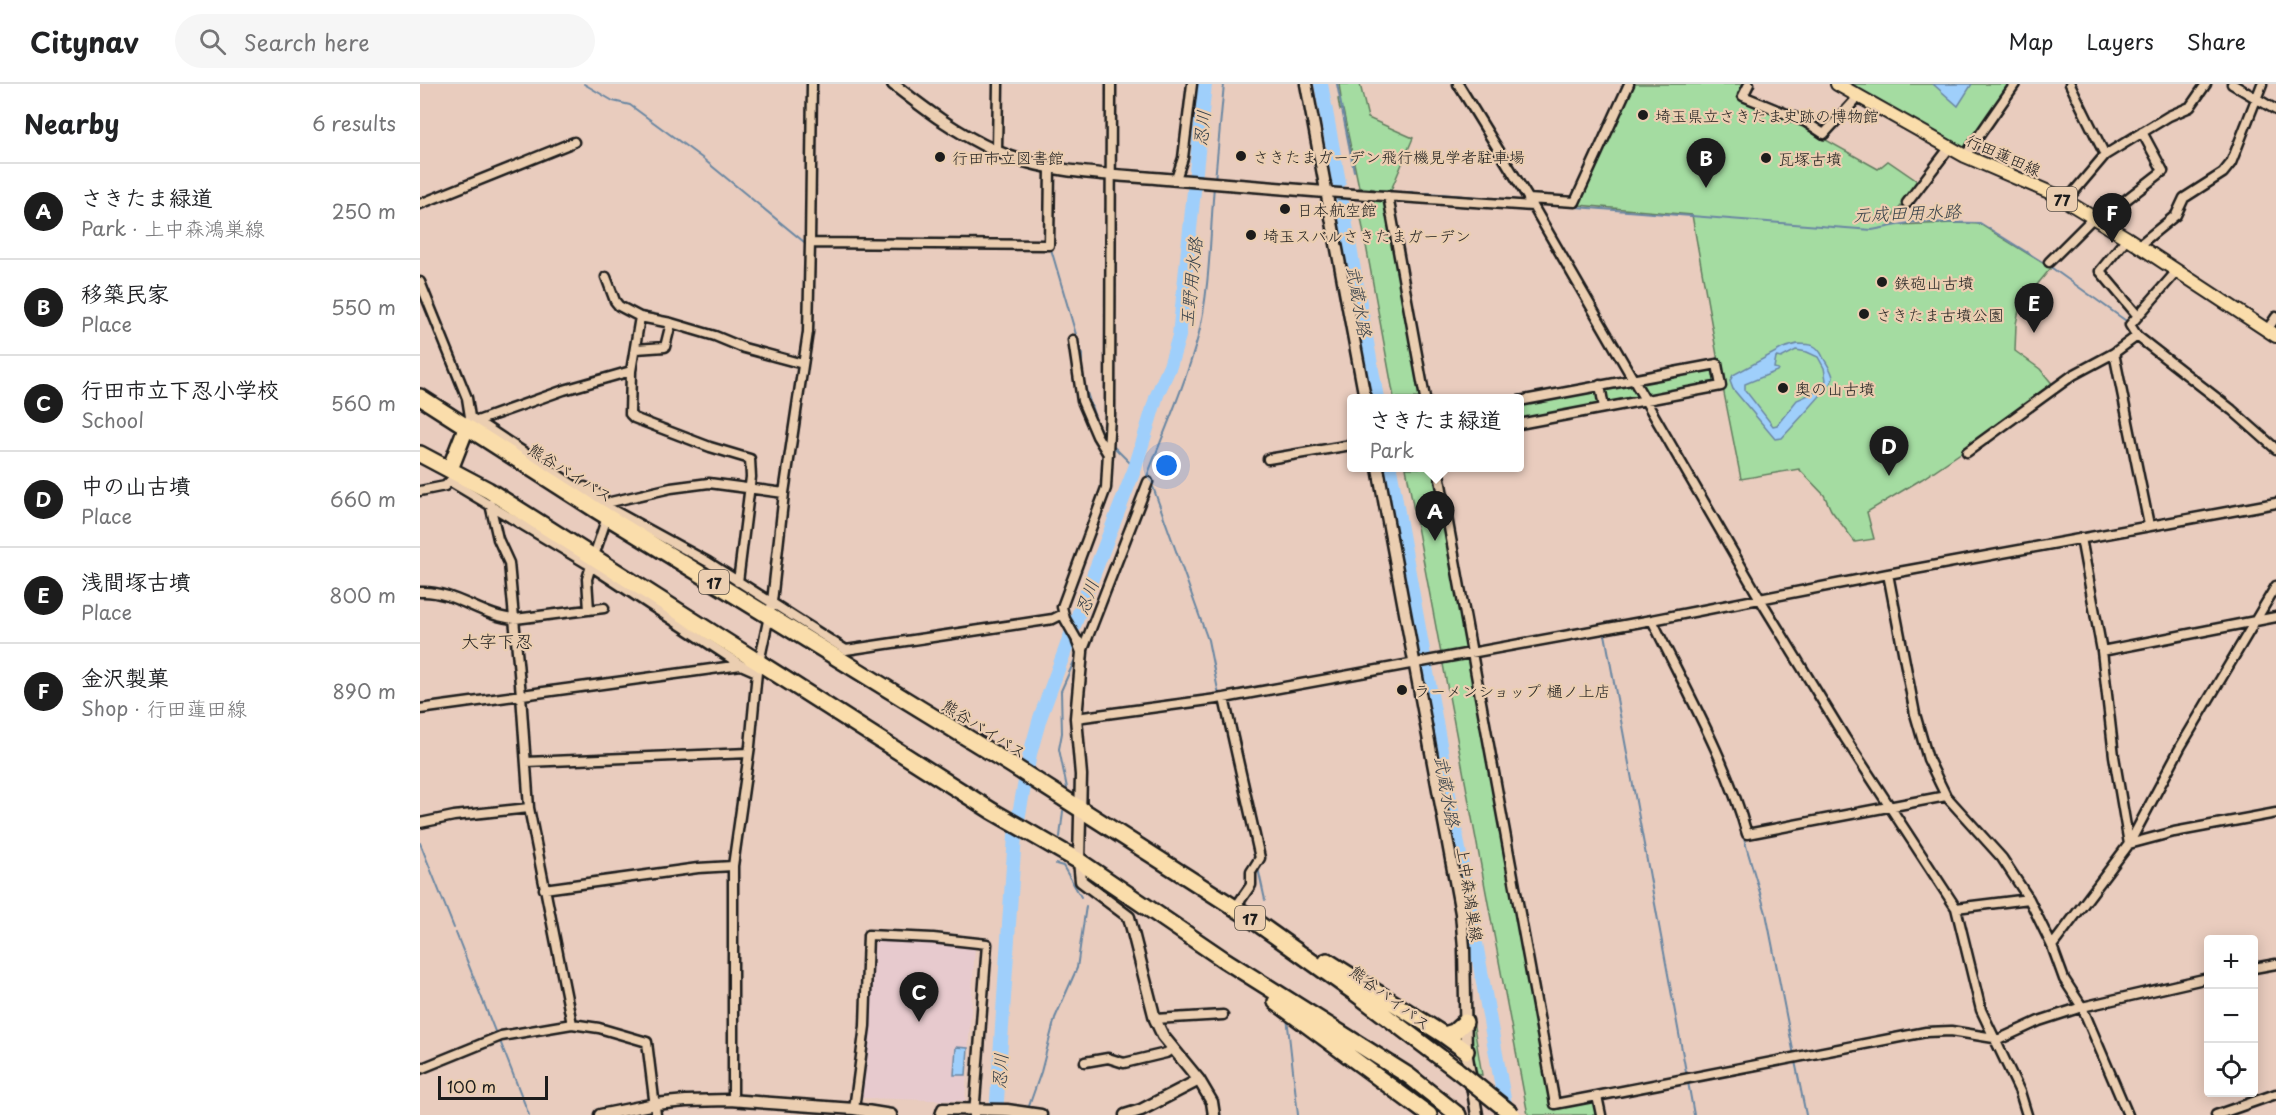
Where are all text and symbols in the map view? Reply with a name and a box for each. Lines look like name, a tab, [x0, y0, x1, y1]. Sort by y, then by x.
search box	[175, 14, 595, 68]
text: Citynav	[30, 20, 139, 63]
icon: search	[196, 25, 229, 58]
text: Search here	[244, 25, 370, 58]
text: Map	[2009, 25, 2053, 57]
text: Layers	[2086, 25, 2154, 57]
text: Share	[2187, 25, 2246, 57]
place label: 埼玉県立さきたま史跡の博物館	[1655, 103, 1879, 127]
text: Nearby	[24, 104, 119, 143]
text: 6 results	[312, 108, 396, 138]
marker: 埼玉県立さきたま史跡の博物館	[1636, 108, 1650, 122]
water label: 忍川	[1186, 109, 1216, 147]
street label: 行田蓮田線	[1963, 127, 2045, 181]
pin: B	[1686, 138, 1726, 188]
place label: さきたまガーデン飛行機見学者駐車場	[1253, 144, 1525, 168]
place label: 行田市立図書館	[952, 145, 1064, 169]
place label: 瓦塚古墳	[1778, 146, 1842, 170]
marker: さきたまガーデン飛行機見学者駐車場	[1234, 149, 1248, 163]
marker: 行田市立図書館	[933, 150, 947, 164]
marker: 瓦塚古墳	[1759, 151, 1773, 165]
text: さきたま緑道	[81, 180, 213, 213]
road number: 77	[2047, 187, 2077, 211]
pin: F	[2092, 194, 2132, 243]
text: A	[36, 196, 51, 226]
text: 250 m	[332, 196, 396, 226]
place label: 日本航空館	[1297, 197, 1377, 221]
water label: 元成田用水路	[1853, 197, 1962, 227]
marker: 日本航空館	[1278, 202, 1292, 216]
text: Park · 上中森鴻巣線	[81, 213, 264, 243]
place label: 埼玉スバルさきたまガーデン	[1263, 223, 1471, 247]
marker: 埼玉スバルさきたまガーデン	[1244, 228, 1258, 242]
water label: 玉野用水路	[1172, 235, 1208, 328]
water label: 武蔵水路	[1340, 263, 1380, 340]
place label: 鉄砲山古墳	[1894, 270, 1974, 294]
marker: 鉄砲山古墳	[1875, 275, 1889, 289]
text: 移築民家	[81, 276, 169, 309]
pin: E	[2014, 284, 2054, 333]
text: B	[37, 292, 50, 322]
text: 550 m	[331, 292, 396, 322]
place label: さきたま古墳公園	[1876, 302, 2004, 326]
marker: さきたま古墳公園	[1857, 307, 1871, 321]
text: Place	[81, 309, 132, 339]
text: 行田市立下忍小学校	[81, 372, 279, 405]
place label: 奥の山古墳	[1795, 376, 1875, 400]
marker: 奥の山古墳	[1776, 381, 1790, 395]
text: C	[36, 388, 51, 418]
text: 560 m	[331, 388, 396, 418]
popup	[1347, 394, 1524, 472]
text: さきたま緑道	[1369, 402, 1502, 435]
text: School	[81, 405, 144, 435]
pin: D	[1870, 426, 1908, 476]
text: Park	[1369, 435, 1414, 465]
street label: 熊谷バイパス	[524, 436, 618, 508]
your location	[1152, 451, 1181, 480]
text: 中の山古墳	[81, 468, 191, 501]
text: D	[36, 484, 51, 514]
text: 660 m	[330, 484, 396, 514]
pin: A	[1416, 492, 1454, 541]
text: Place	[81, 501, 132, 531]
text: 浅間塚古墳	[81, 564, 191, 597]
road number: 17	[699, 570, 729, 594]
water label: 忍川	[1067, 575, 1105, 619]
text: E	[37, 580, 50, 610]
text: 800 m	[329, 580, 396, 610]
text: Place	[81, 597, 132, 627]
district label: 大字下忍	[461, 627, 533, 654]
text: 金沢製菓	[81, 660, 169, 693]
text: F	[38, 676, 49, 706]
text: 890 m	[333, 676, 396, 706]
place label: ラーメンショップ 樋ノ上店	[1414, 678, 1611, 702]
marker: ラーメンショップ 樋ノ上店	[1395, 683, 1409, 697]
street label: 熊谷バイパス	[938, 692, 1032, 764]
text: Shop · 行田蓮田線	[81, 693, 247, 723]
water label: 武蔵水路	[1428, 753, 1468, 830]
street label: 上中森鴻巣線	[1452, 845, 1490, 943]
road number: 17	[1235, 906, 1265, 930]
map controls	[2204, 935, 2258, 1097]
button: +	[2204, 935, 2258, 989]
street label: 熊谷バイパス	[1346, 959, 1436, 1035]
pin: C	[900, 972, 938, 1022]
button: −	[2204, 989, 2258, 1043]
button: locate	[2204, 1043, 2258, 1097]
water label: 忍川	[984, 1052, 1014, 1090]
scale bar	[438, 1073, 548, 1100]
text: 100 m	[447, 1074, 496, 1098]

